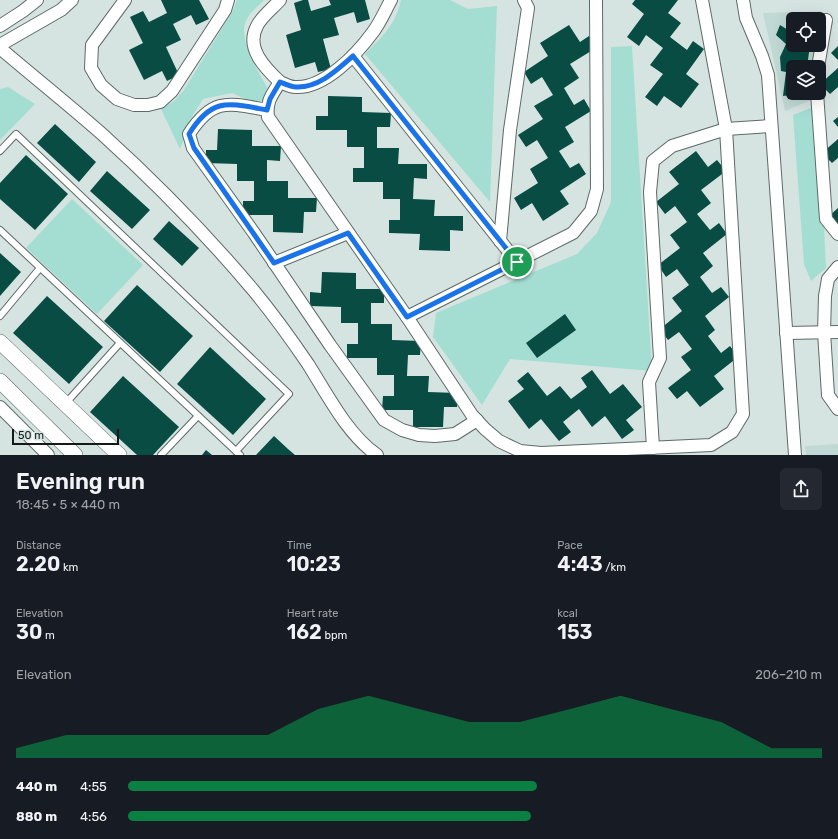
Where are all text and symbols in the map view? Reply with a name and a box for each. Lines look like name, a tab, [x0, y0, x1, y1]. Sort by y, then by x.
map controls	[786, 12, 826, 100]
button: locate	[786, 12, 826, 52]
button: layers	[786, 60, 826, 100]
pin	[500, 245, 534, 279]
icon: arrive	[506, 251, 528, 273]
scale bar	[12, 427, 119, 446]
text: 50 m	[18, 429, 44, 442]
text: Evening run	[16, 468, 145, 495]
button: share	[780, 468, 822, 510]
text: 18:45 · 5 × 440 m	[16, 497, 120, 512]
text: Distance	[16, 539, 61, 552]
text: Time	[287, 539, 312, 552]
text: Pace	[557, 539, 583, 552]
text: 2.20	[16, 552, 60, 576]
text: 10:23	[287, 552, 341, 576]
text: 4:43	[557, 552, 603, 576]
text: km	[60, 561, 78, 574]
text: /km	[603, 561, 626, 574]
text: Elevation	[16, 607, 63, 620]
text: Heart rate	[287, 607, 339, 620]
text: kcal	[557, 607, 578, 620]
text: 30	[16, 620, 42, 644]
text: 162	[287, 620, 322, 644]
text: 153	[557, 620, 592, 644]
text: m	[42, 629, 55, 642]
text: bpm	[322, 629, 347, 642]
text: Elevation	[16, 667, 72, 682]
text: 206–210 m	[755, 667, 822, 682]
text: 440 m	[16, 779, 57, 794]
text: 4:55	[80, 779, 107, 794]
text: 880 m	[16, 809, 57, 824]
text: 4:56	[80, 809, 107, 824]

